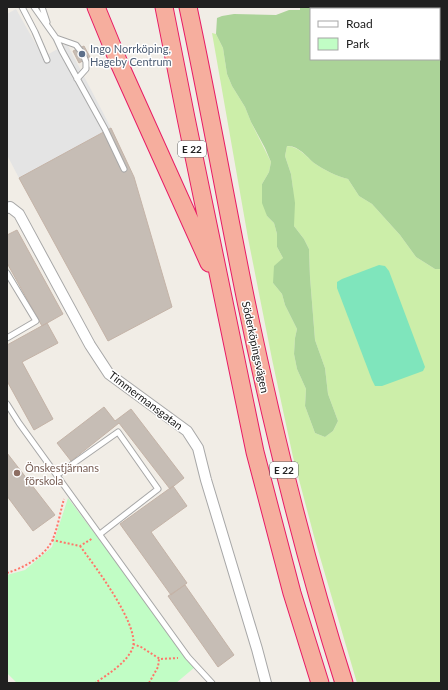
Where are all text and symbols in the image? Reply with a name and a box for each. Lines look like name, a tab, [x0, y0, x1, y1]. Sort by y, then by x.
legend	[310, 8, 440, 60]
text: Road	[346, 16, 373, 31]
text: Park	[346, 36, 370, 51]
place label: Ingo Norrköping, Hageby Centrum	[90, 42, 172, 68]
marker: Ingo Norrköping, Hageby Centrum	[77, 49, 87, 59]
road number: E 22	[178, 141, 206, 157]
street label: Söderköpingsvägen	[240, 300, 272, 394]
street label: Timmermansgatan	[107, 368, 185, 432]
place label: Önskestjärnans förskola	[25, 461, 99, 487]
road number: E 22	[270, 462, 298, 478]
marker: Önskestjärnans förskola	[12, 468, 22, 478]

